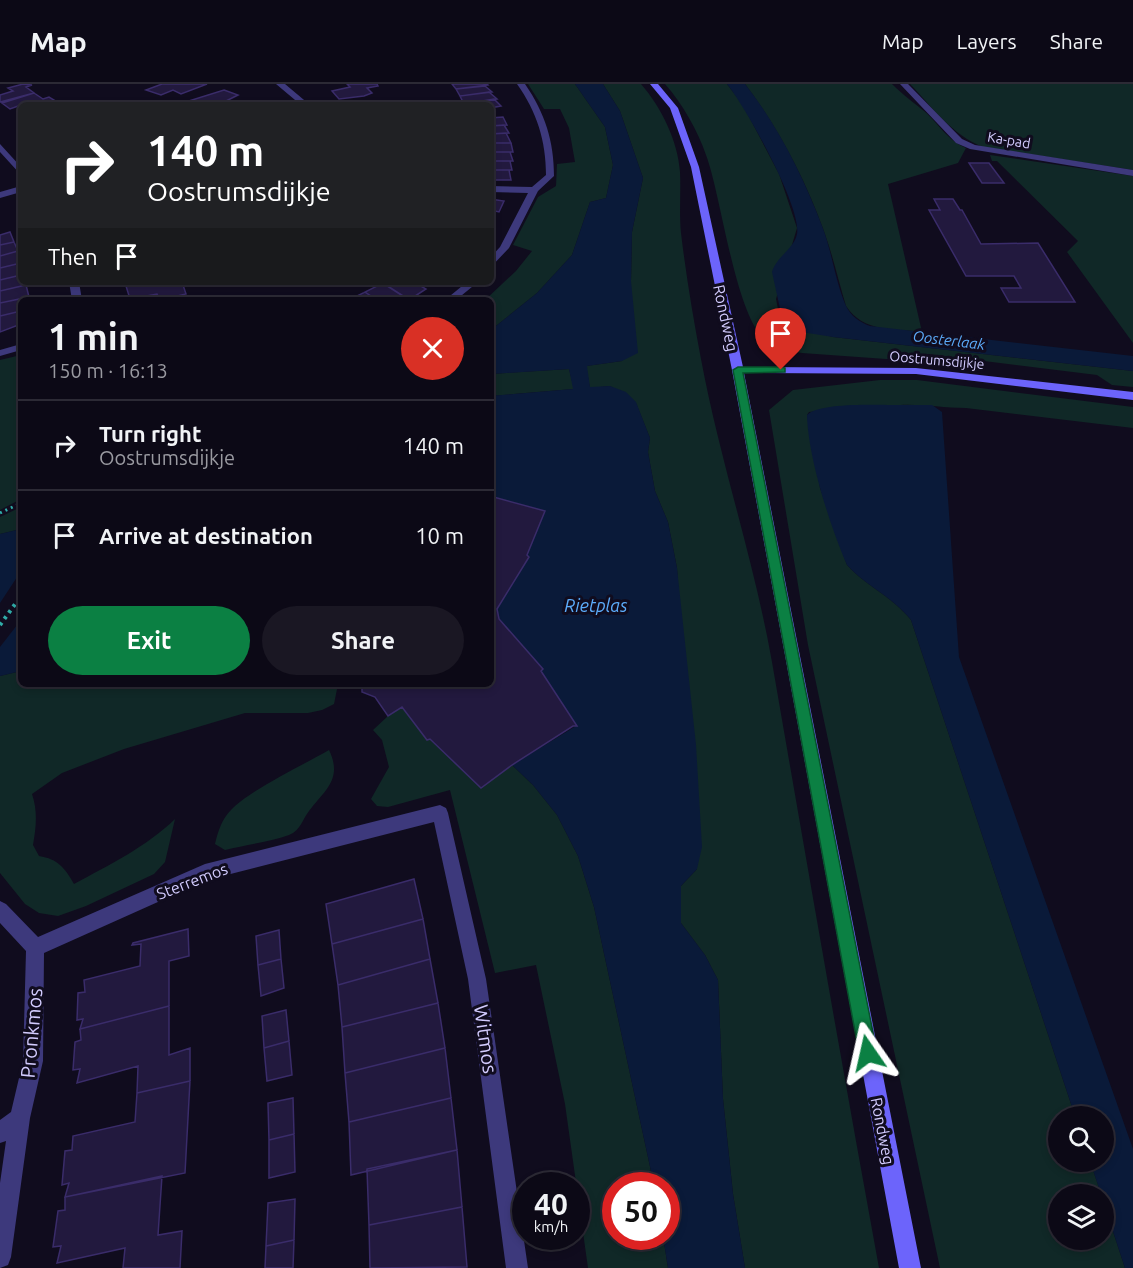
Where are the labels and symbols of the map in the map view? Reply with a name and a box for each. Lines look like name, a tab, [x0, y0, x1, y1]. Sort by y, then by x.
street label: Ka-pad	[986, 128, 1032, 152]
street label: Rondweg	[710, 283, 742, 353]
pin	[755, 308, 806, 370]
water label: Oosterlaak	[912, 327, 986, 353]
street label: Oostrumsdijkje	[889, 348, 985, 372]
water label: Rietplas	[564, 595, 628, 615]
street label: Sterremos	[154, 859, 230, 903]
street label: Pronkmos	[16, 987, 46, 1079]
street label: Witmos	[470, 1003, 502, 1075]
position arrow	[836, 1021, 900, 1085]
street label: Rondweg	[868, 1096, 898, 1166]
speed limit sign: 50	[602, 1172, 680, 1250]

